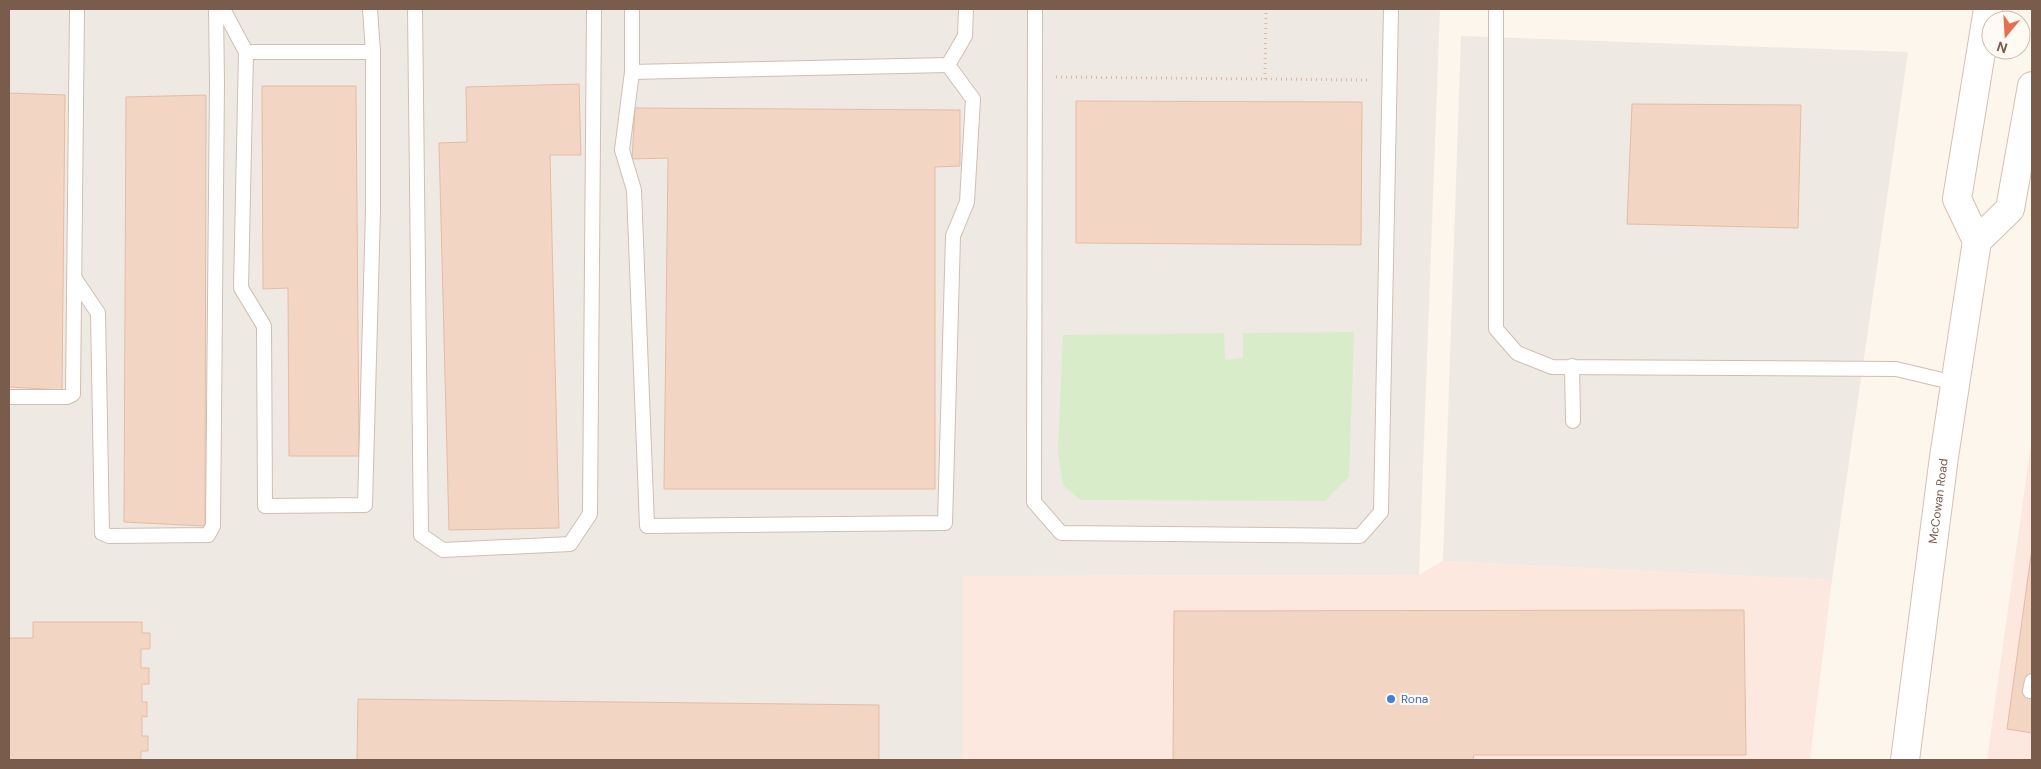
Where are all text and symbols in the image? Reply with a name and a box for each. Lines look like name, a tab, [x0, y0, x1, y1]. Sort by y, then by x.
north arrow	[1981, 10, 2031, 60]
text: N	[1994, 37, 2010, 58]
street label: McCowan Road	[1925, 457, 1952, 545]
place label: Rona	[1401, 691, 1428, 707]
marker: Rona	[1385, 693, 1397, 705]

